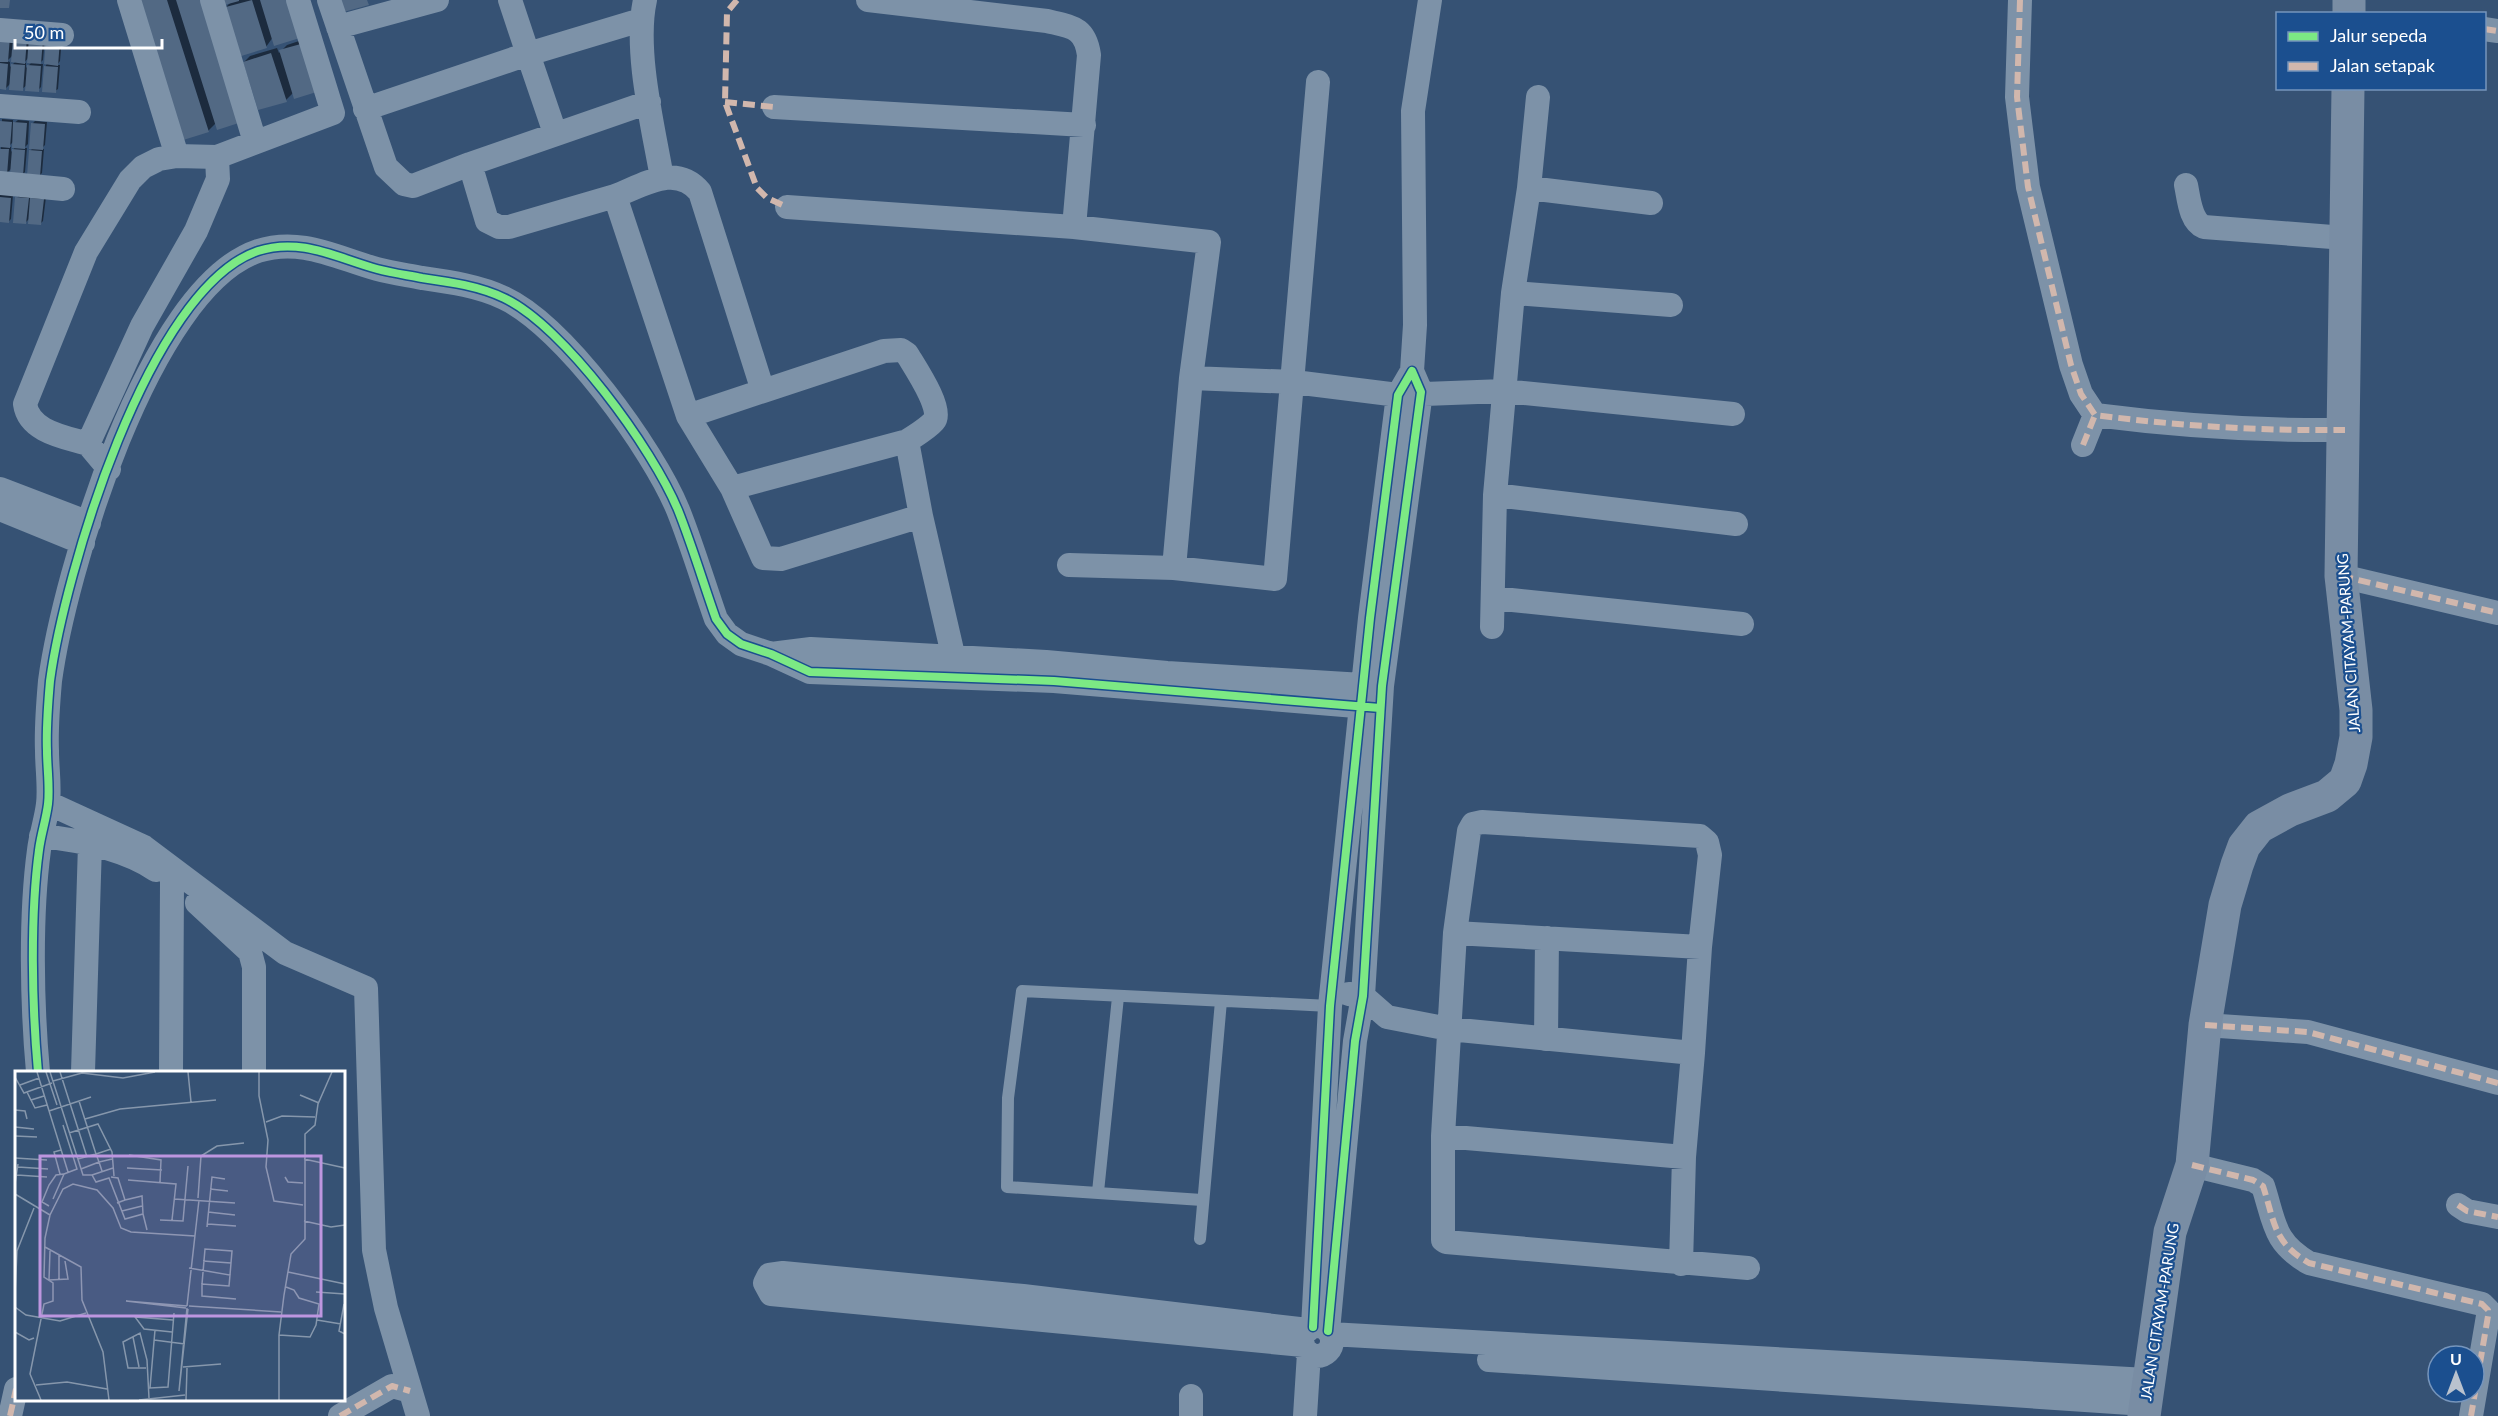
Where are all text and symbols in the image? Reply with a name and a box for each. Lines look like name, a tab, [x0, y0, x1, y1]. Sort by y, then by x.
scale bar	[15, 12, 162, 50]
legend	[2276, 12, 2486, 90]
text: 50 m	[24, 21, 64, 43]
text: Jalur sepeda	[2330, 24, 2427, 46]
text: Jalan setapak	[2330, 54, 2436, 76]
street label: JALAN CITAYAM-PARUNG	[2333, 553, 2363, 733]
inset map	[15, 1071, 345, 1401]
street label: JALAN CITAYAM-PARUNG	[2136, 1222, 2182, 1402]
north arrow	[2426, 1344, 2486, 1404]
text: U	[2450, 1349, 2462, 1368]

